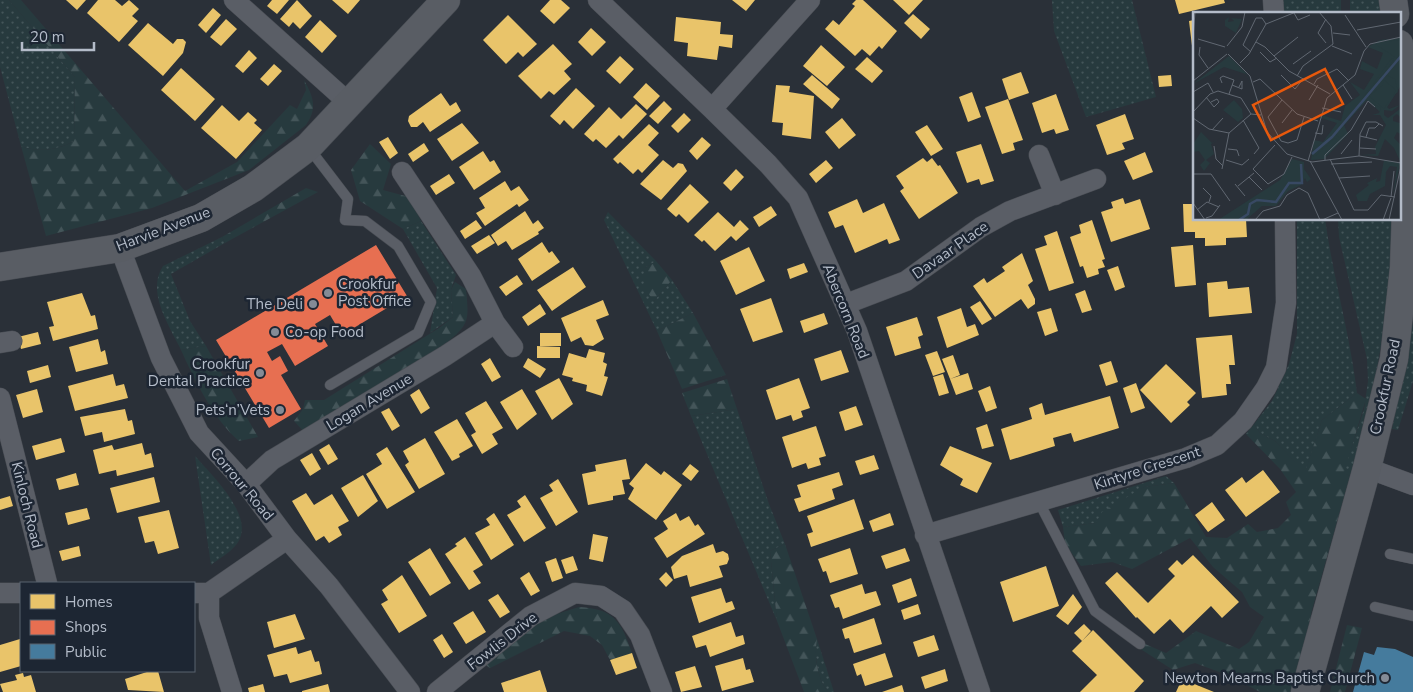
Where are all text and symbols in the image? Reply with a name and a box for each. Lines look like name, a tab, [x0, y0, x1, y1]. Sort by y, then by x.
inset map	[1193, 12, 1400, 220]
scale bar	[22, 20, 95, 52]
text: 20 m	[30, 27, 65, 47]
street label: Harvie Avenue	[113, 202, 213, 256]
street label: Davaar Place	[908, 216, 992, 284]
street label: Abercorn Road	[818, 261, 874, 361]
place label: Crookfur Post Office	[338, 274, 411, 311]
marker: Crookfur Post Office	[322, 287, 334, 299]
place label: The Deli	[247, 294, 303, 314]
marker: The Deli	[307, 298, 319, 310]
place label: Co-op Food	[285, 322, 364, 342]
marker: Co-op Food	[269, 326, 281, 338]
street label: Crookfur Road	[1365, 337, 1405, 437]
place label: Crookfur Dental Practice	[148, 354, 251, 391]
marker: Crookfur Dental Practice	[254, 367, 266, 379]
street label: Logan Avenue	[322, 369, 416, 435]
place label: Pets‘n’Vets	[196, 400, 270, 420]
marker: Pets‘n’Vets	[274, 404, 286, 416]
street label: Kintyre Crescent	[1091, 441, 1203, 495]
street label: Corrour Road	[206, 443, 278, 525]
street label: Kinloch Road	[7, 460, 47, 550]
legend	[20, 582, 195, 672]
text: Homes	[65, 592, 113, 612]
street label: Fowlis Drive	[463, 607, 541, 675]
text: Shops	[65, 617, 107, 637]
text: Public	[65, 642, 106, 662]
place label: Newton Mearns Baptist Church	[1164, 668, 1375, 688]
marker: Newton Mearns Baptist Church	[1379, 672, 1391, 684]

